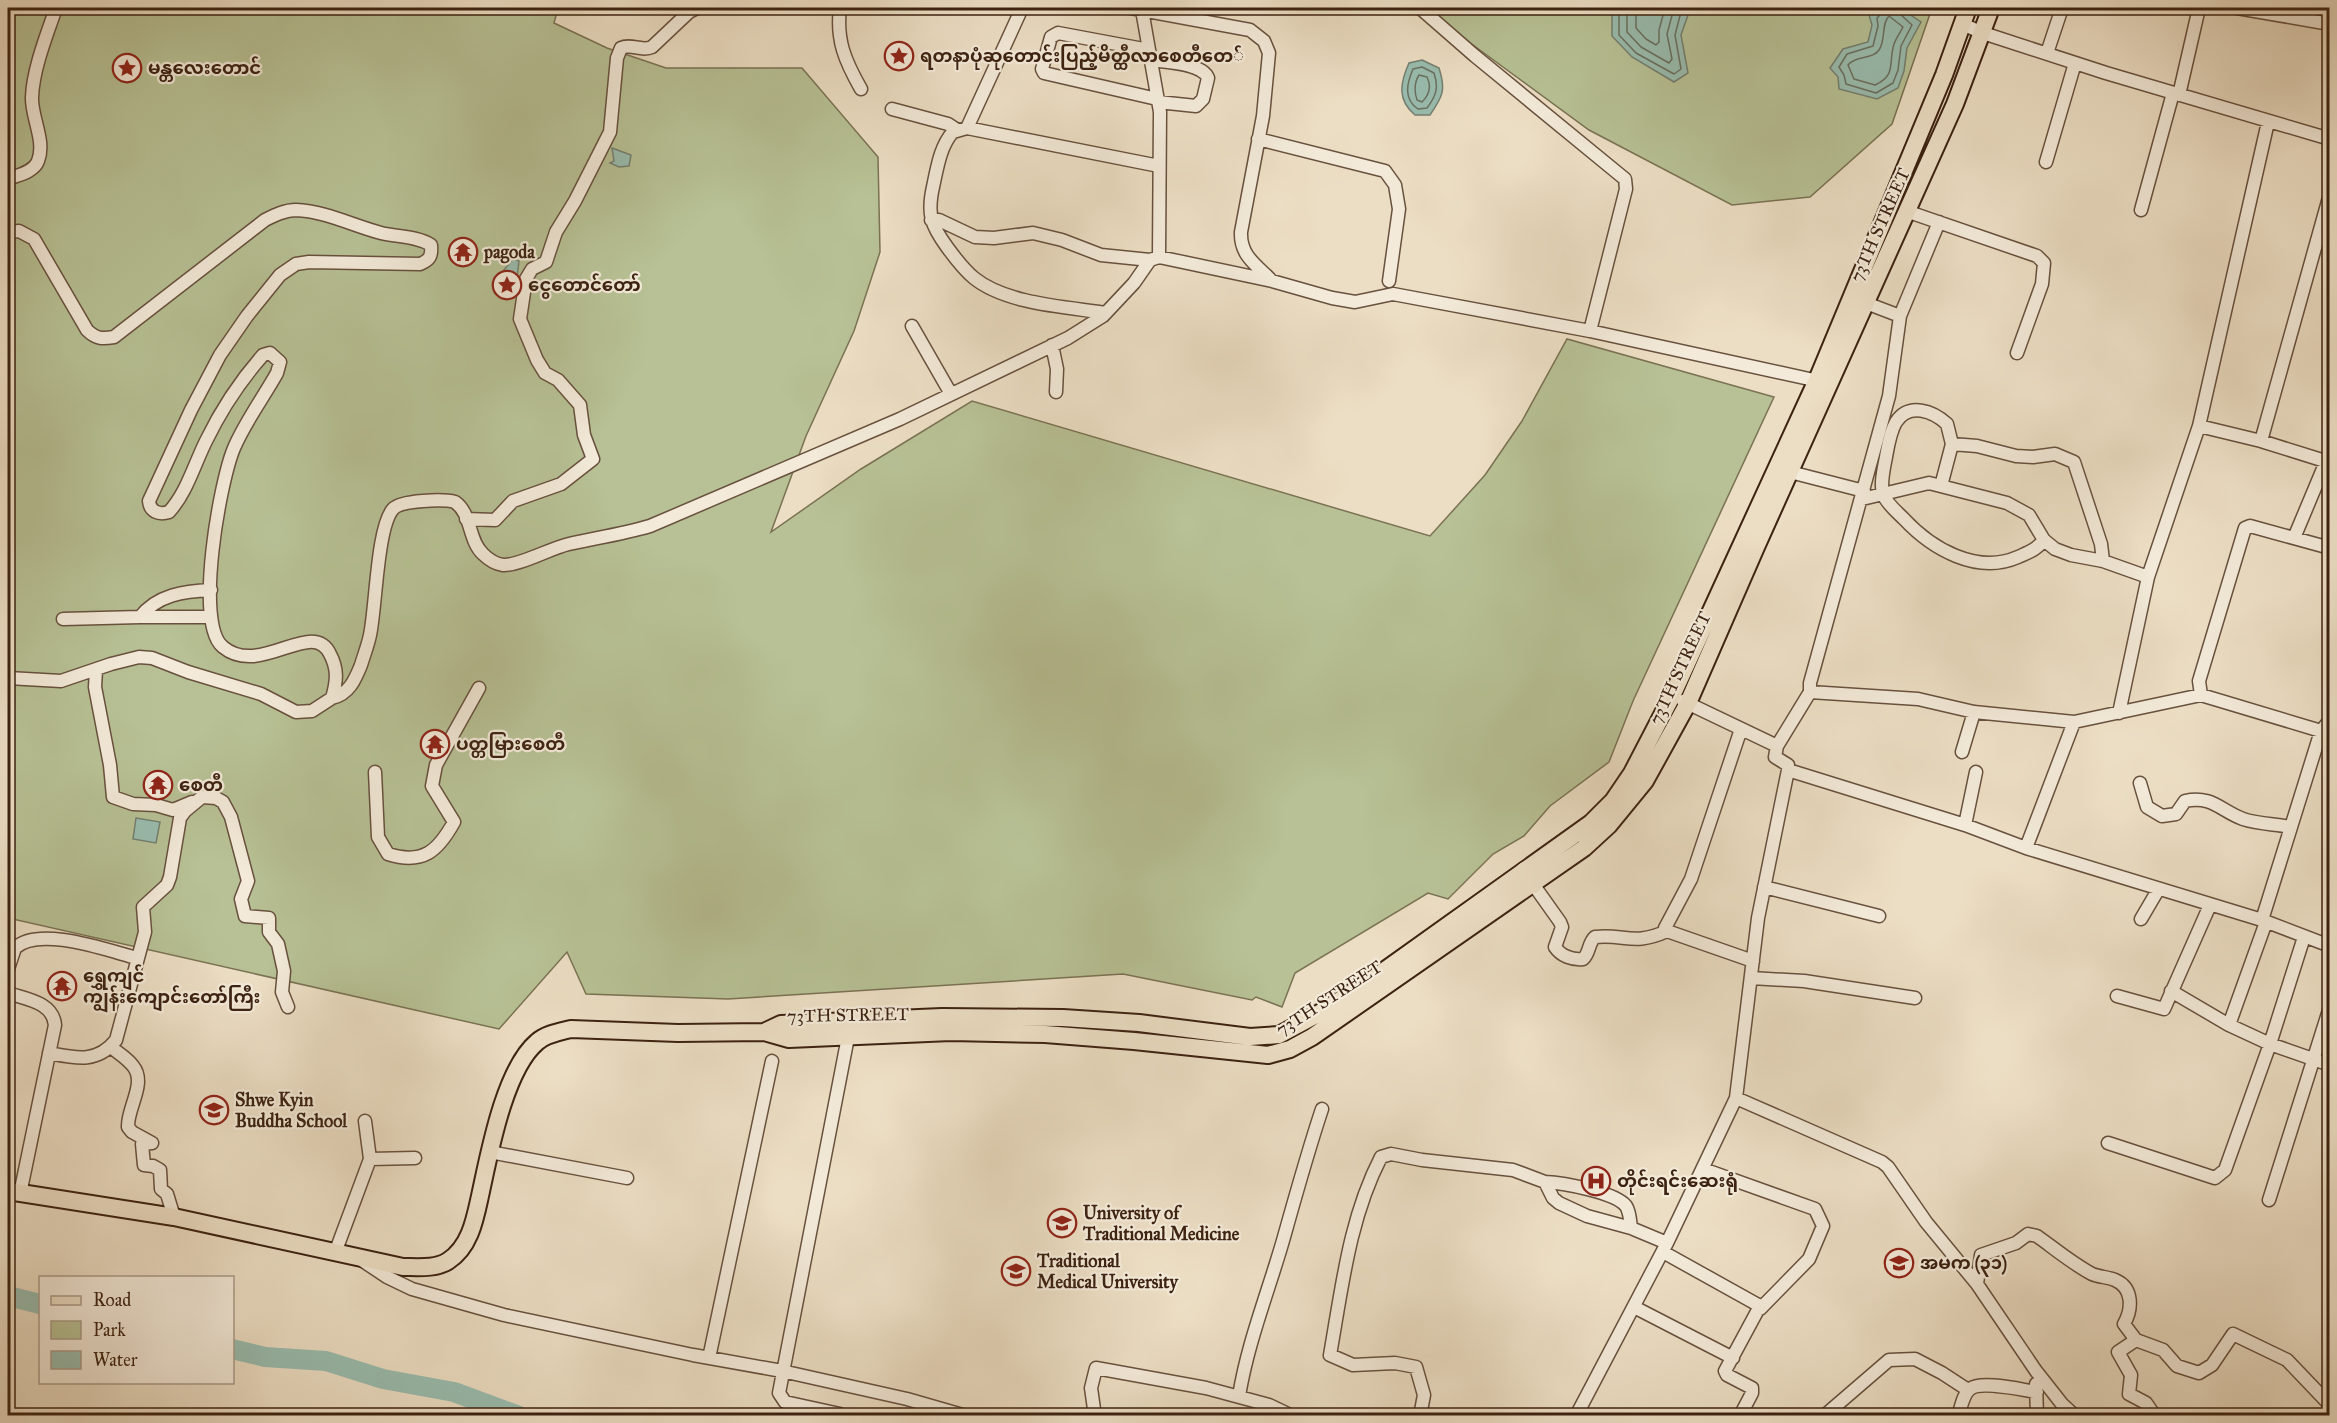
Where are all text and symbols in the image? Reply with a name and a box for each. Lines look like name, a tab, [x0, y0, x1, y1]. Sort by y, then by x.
place icon: ရတနာပုံဆုတောင်းပြည့်မိတ္ထီလာစေတီတေ်	[883, 40, 915, 72]
place label: ရတနာပုံဆုတောင်းပြည့်မိတ္ထီလာစေတီတေ်	[920, 44, 1244, 70]
place icon: မန္တလေးတောင်	[111, 52, 143, 84]
place label: မန္တလေးတောင်	[148, 56, 261, 82]
street label: 73TH STREET	[1845, 165, 1915, 285]
temple icon: pagoda	[447, 236, 479, 268]
place label: pagoda	[483, 241, 535, 264]
place icon: ငွေတောင်တော်	[491, 269, 523, 301]
place label: ငွေတောင်တော်	[528, 273, 641, 299]
street label: 73TH STREET	[1644, 608, 1716, 728]
temple icon: ပတ္တမြားစေတီ	[419, 728, 451, 760]
place label: ပတ္တမြားစေတီ	[456, 732, 565, 758]
temple icon: စေတီ	[142, 769, 174, 801]
place label: စေတီ	[179, 773, 223, 796]
street label: 73TH STREET	[1272, 956, 1386, 1040]
place label: ရွှေကျင် ကျွန်းကျောင်းတော်ကြီး	[83, 964, 261, 1013]
temple icon: ရွှေကျင် ကျွန်းကျောင်းတော်ကြီး	[46, 970, 78, 1002]
street label: 73TH STREET	[787, 1003, 909, 1027]
place label: Shwe Kyin Buddha School	[235, 1089, 348, 1132]
school or university icon: Shwe Kyin Buddha School	[198, 1094, 230, 1126]
hospital icon: တိုင်းရင်းဆေးရုံ	[1580, 1165, 1612, 1197]
place label: တိုင်းရင်းဆေးရုံ	[1617, 1169, 1738, 1195]
place label: University of Traditional Medicine	[1082, 1202, 1240, 1245]
school or university icon: University of Traditional Medicine	[1046, 1207, 1078, 1239]
school or university icon: အမက (၃၁)	[1883, 1247, 1915, 1279]
place label: Traditional Medical University	[1036, 1250, 1179, 1294]
place label: အမက (၃၁)	[1920, 1252, 2007, 1277]
school or university icon: Traditional Medical University	[1000, 1255, 1032, 1287]
legend	[39, 1276, 234, 1384]
text: Road	[93, 1289, 131, 1311]
text: Park	[93, 1319, 126, 1341]
text: Water	[93, 1349, 138, 1371]

